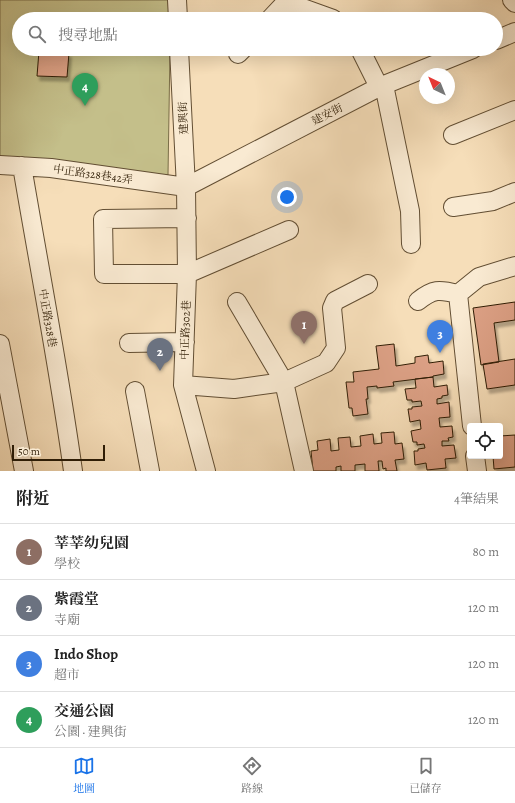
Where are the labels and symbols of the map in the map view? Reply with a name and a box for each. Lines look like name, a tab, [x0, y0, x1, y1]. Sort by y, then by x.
north arrow	[419, 68, 455, 104]
pin: 4	[72, 73, 98, 106]
street label: 建安街	[309, 100, 345, 129]
street label: 建興街	[175, 101, 192, 135]
street label: 中正路328巷42弄	[52, 161, 134, 188]
your location	[277, 187, 297, 207]
street label: 中正路328巷	[35, 288, 60, 349]
street label: 中正路302巷	[177, 300, 194, 360]
pin: 1	[291, 311, 317, 344]
pin: 3	[427, 320, 453, 353]
pin: 2	[147, 338, 173, 371]
scale bar	[12, 443, 105, 462]

